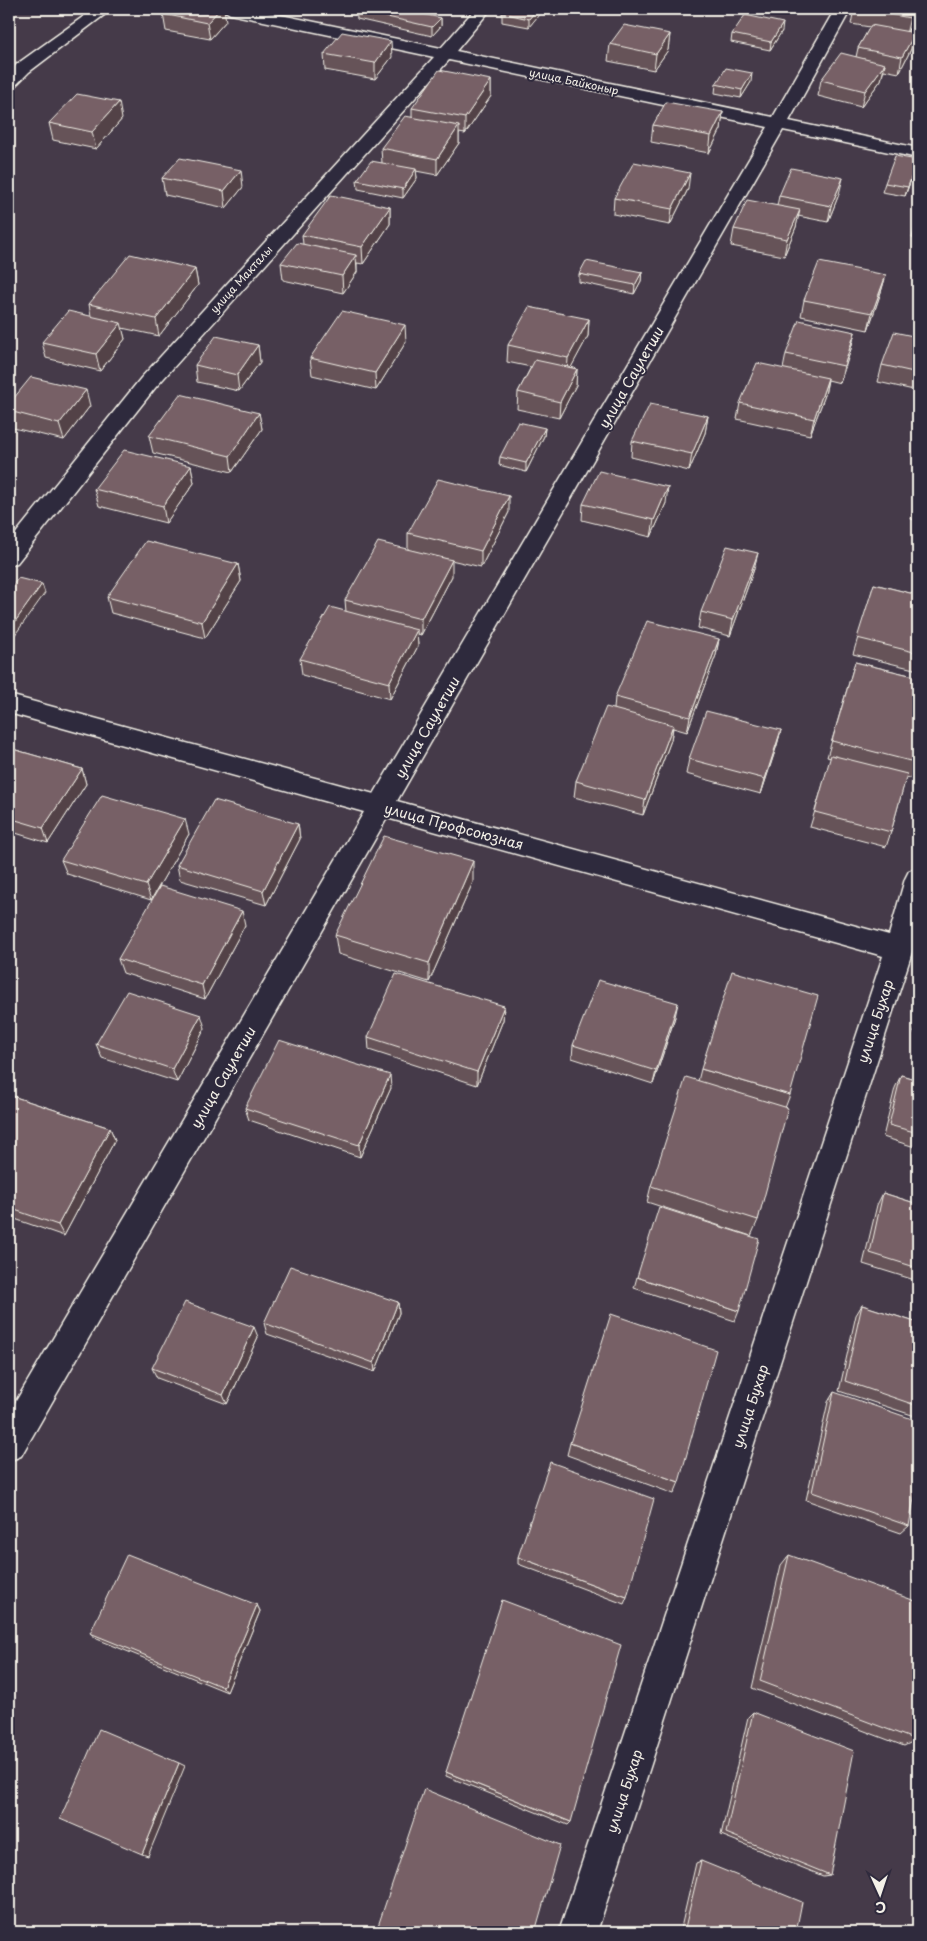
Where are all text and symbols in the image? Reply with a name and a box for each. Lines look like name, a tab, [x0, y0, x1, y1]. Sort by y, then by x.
street label: улица Байконыр	[528, 63, 620, 99]
street label: улица Макталы	[206, 241, 276, 317]
street label: улица Саулетши	[593, 322, 669, 432]
street label: улица Саулетши	[389, 672, 465, 782]
street label: улица Профсоюзная	[382, 797, 526, 855]
street label: улица Бухар	[852, 977, 898, 1065]
street label: улица Саулетши	[185, 1022, 261, 1132]
street label: улица Бухар	[727, 1362, 773, 1450]
street label: улица Бухар	[601, 1747, 647, 1835]
north arrow	[854, 1868, 904, 1918]
text: С	[875, 1897, 887, 1918]

